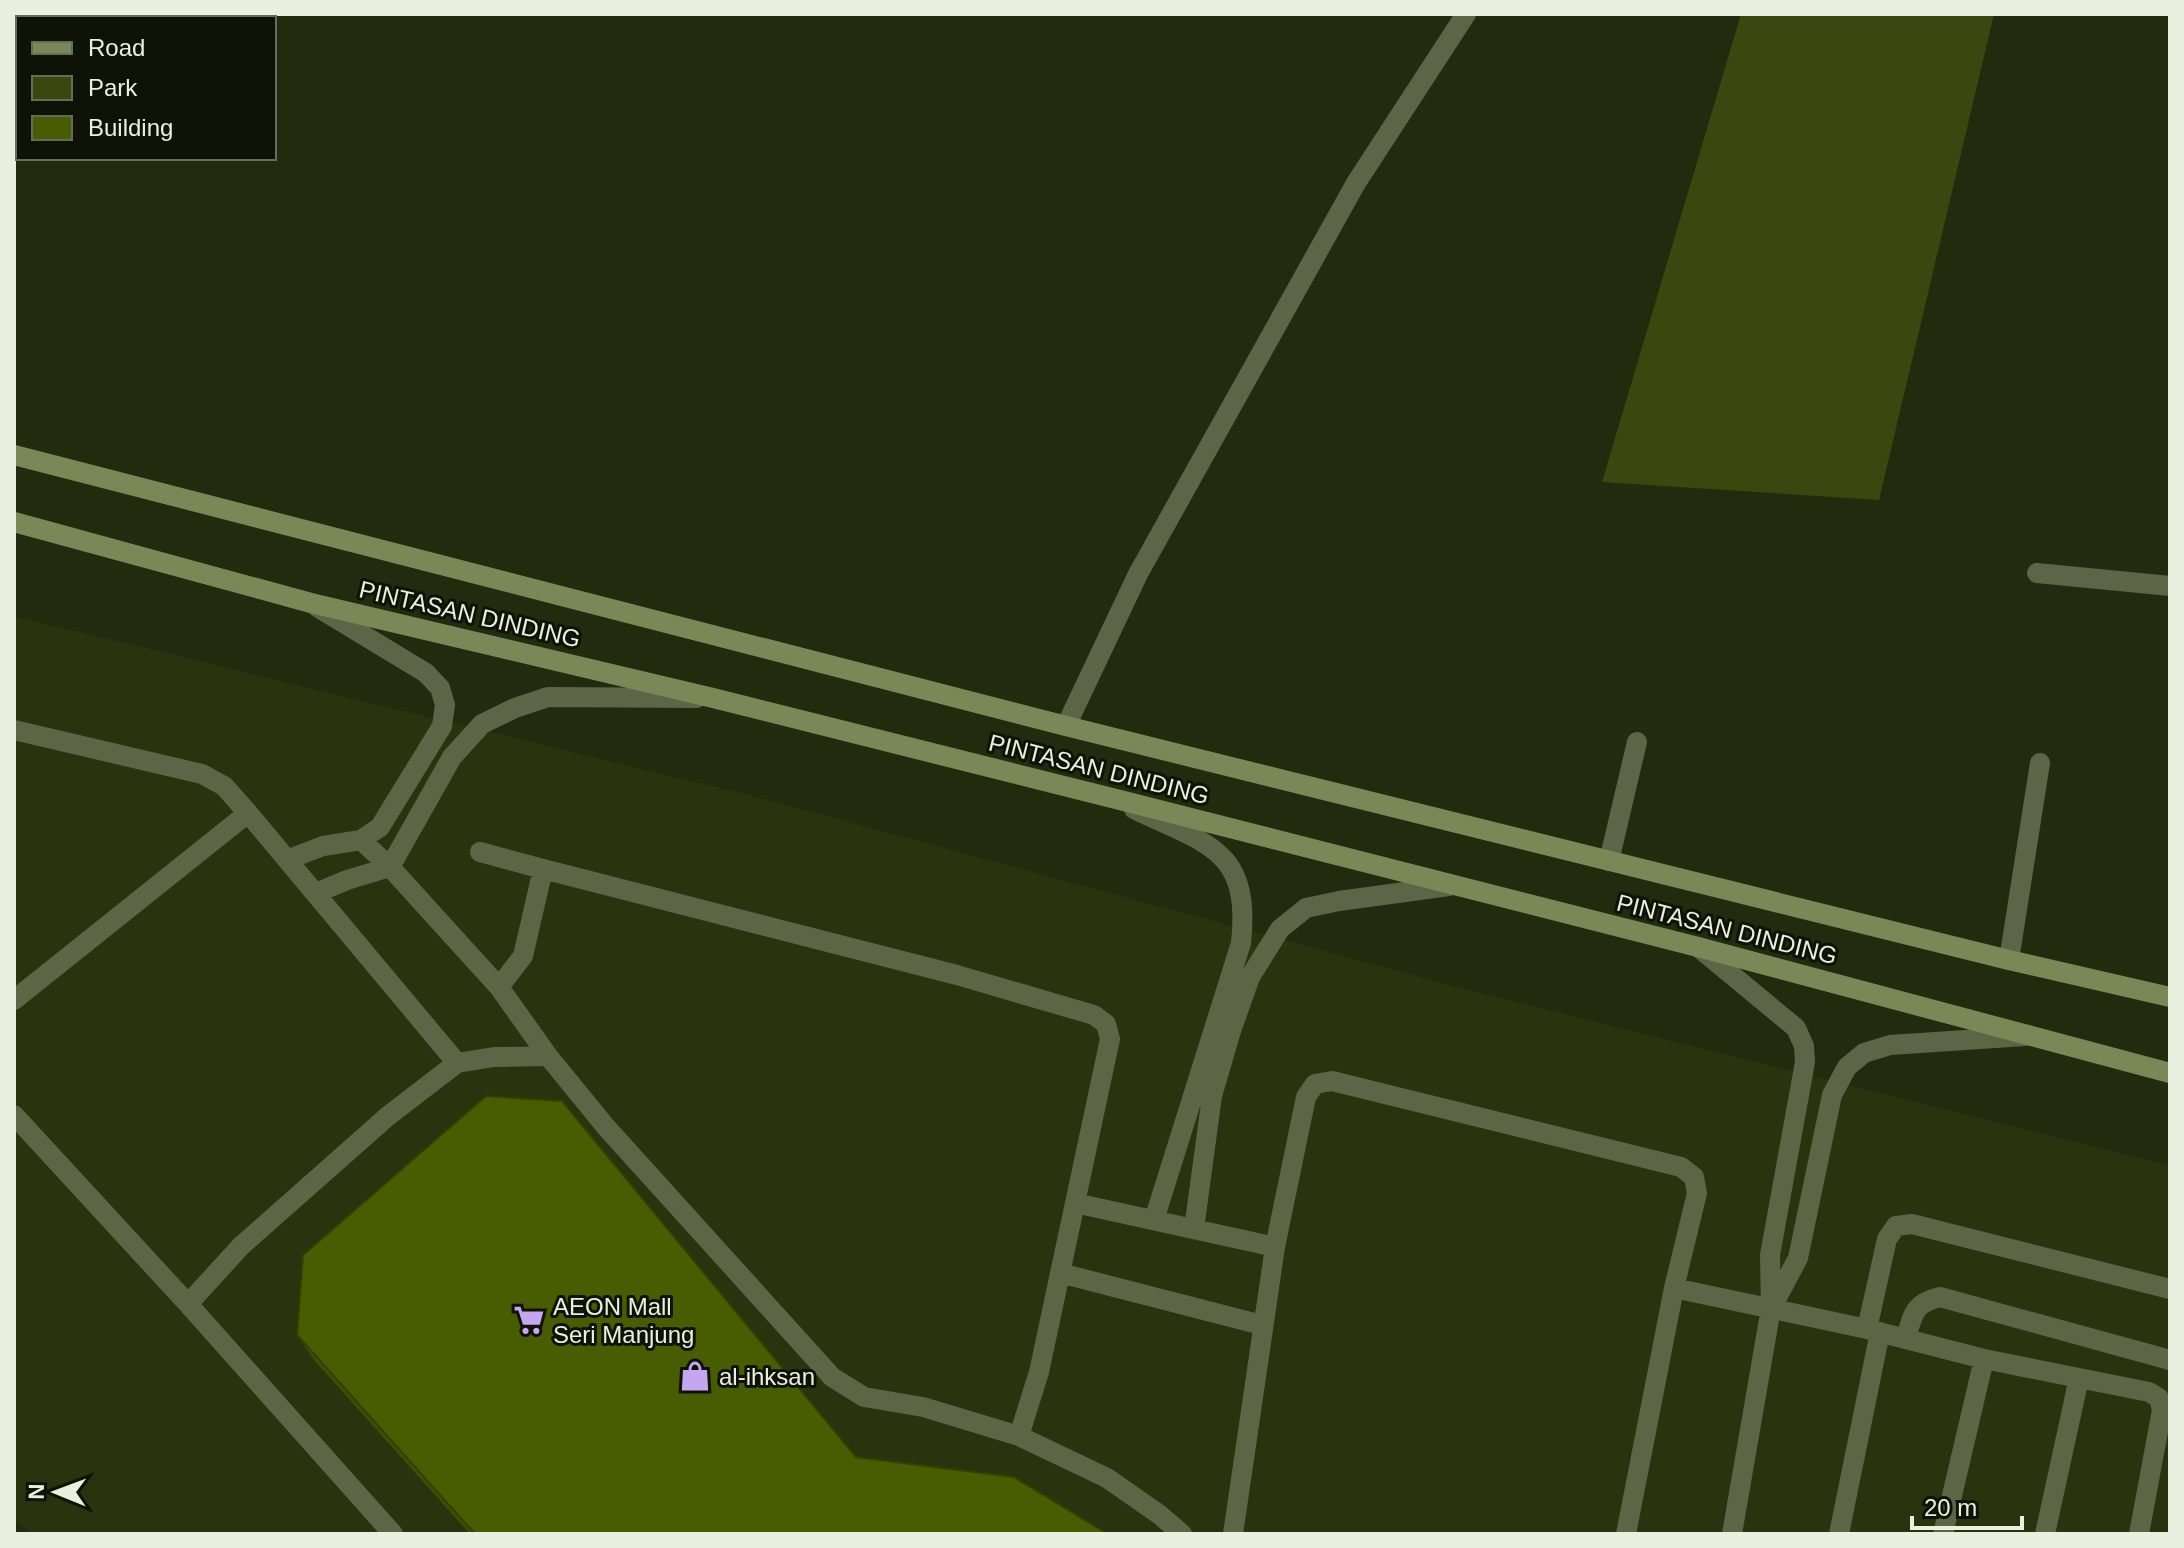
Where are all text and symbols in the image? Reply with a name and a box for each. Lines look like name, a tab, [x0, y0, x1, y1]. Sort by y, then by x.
legend	[16, 16, 276, 160]
text: Road	[88, 34, 145, 61]
text: Park	[88, 74, 138, 101]
text: Building	[88, 114, 173, 141]
street label: PINTASAN DINDING	[357, 575, 583, 653]
street label: PINTASAN DINDING	[986, 729, 1212, 809]
street label: PINTASAN DINDING	[1614, 889, 1840, 969]
place label: AEON Mall Seri Manjung	[553, 1293, 694, 1348]
supermarket icon: AEON Mall Seri Manjung	[512, 1303, 546, 1337]
shop icon: al-ihksan	[678, 1359, 712, 1393]
place label: al-ihksan	[719, 1363, 815, 1390]
north arrow	[16, 1452, 96, 1532]
scale bar	[1912, 1480, 2022, 1530]
text: N	[24, 1483, 49, 1500]
text: 20 m	[1924, 1494, 1977, 1521]

